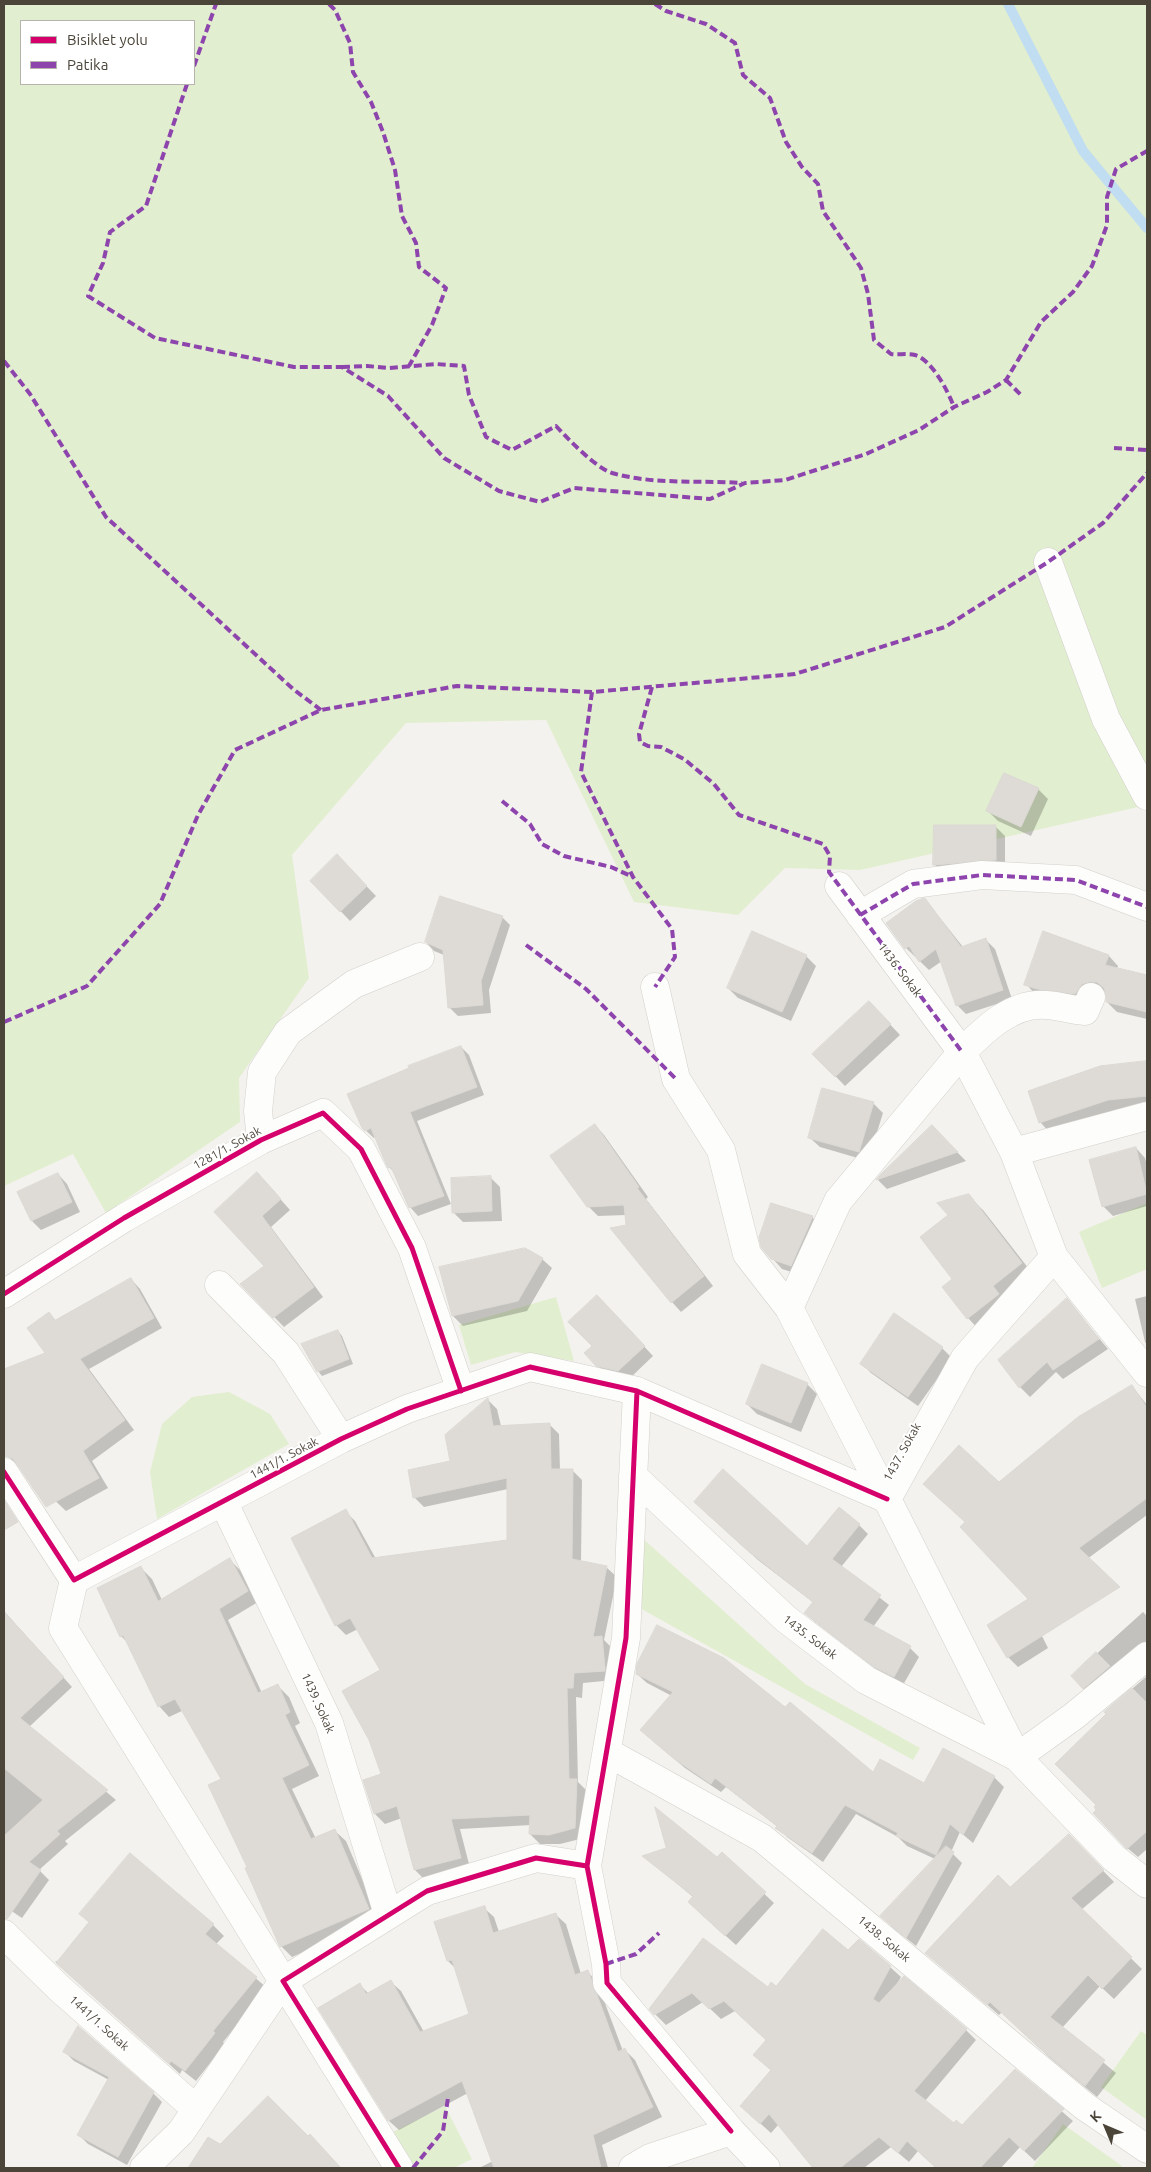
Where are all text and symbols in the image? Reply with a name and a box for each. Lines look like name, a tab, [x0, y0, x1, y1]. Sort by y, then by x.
legend	[20, 20, 195, 85]
text: Bisiklet yolu	[67, 31, 148, 48]
text: Patika	[67, 56, 108, 73]
street label: 1436. Sokak	[875, 940, 925, 1000]
street label: 1281/1. Sokak	[190, 1123, 264, 1173]
street label: 1437. Sokak	[880, 1420, 924, 1484]
street label: 1441/1. Sokak	[247, 1434, 321, 1482]
street label: 1435. Sokak	[780, 1612, 840, 1662]
street label: 1439. Sokak	[298, 1671, 338, 1735]
street label: 1438. Sokak	[855, 1913, 913, 1965]
street label: 1441/1. Sokak	[66, 1992, 132, 2054]
north arrow	[1081, 2102, 1131, 2152]
text: K	[1086, 2107, 1104, 2125]

